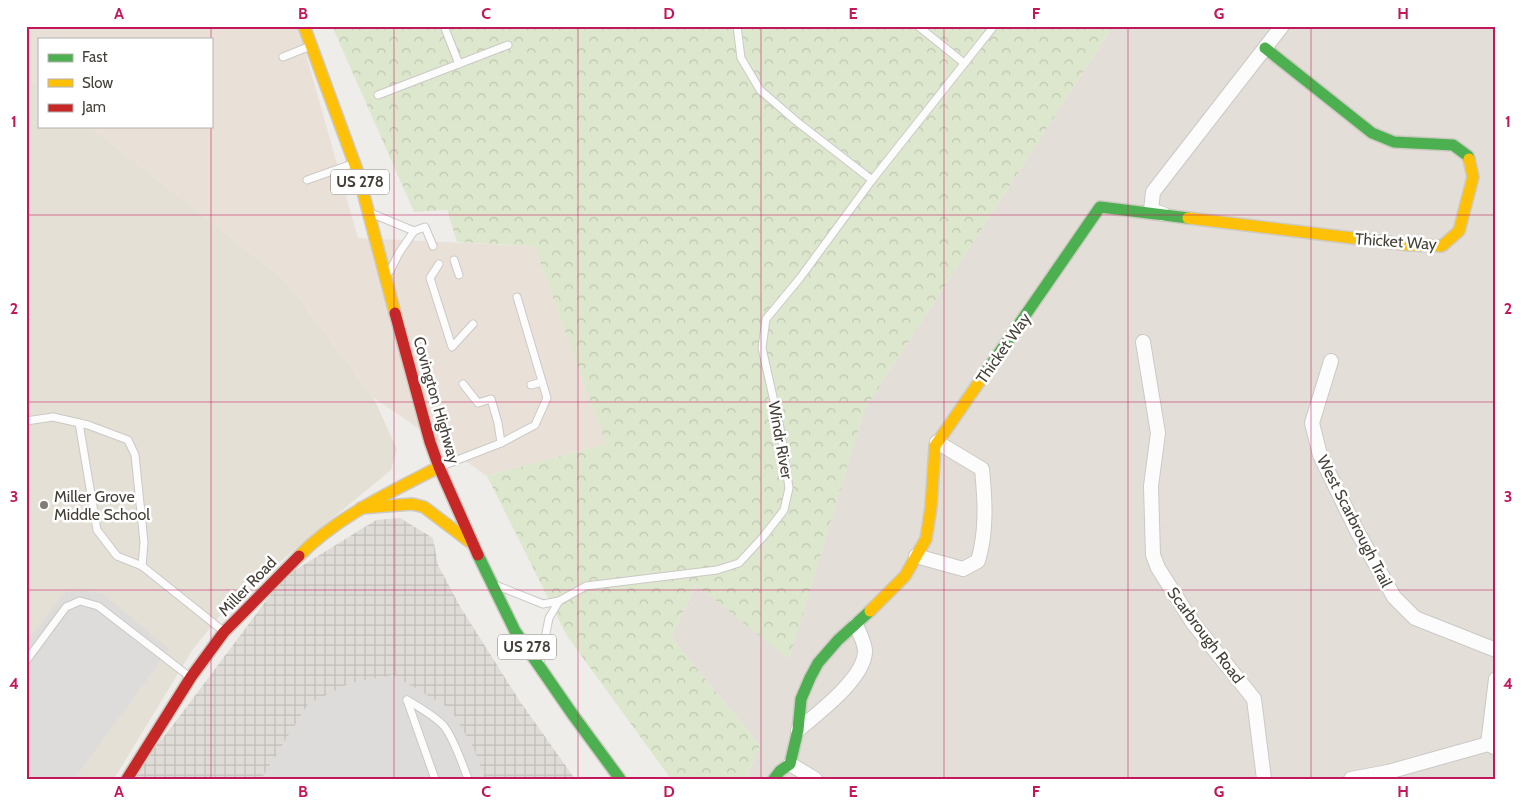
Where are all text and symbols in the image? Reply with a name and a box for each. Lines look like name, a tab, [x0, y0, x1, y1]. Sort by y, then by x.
text: A	[114, 4, 124, 23]
text: B	[298, 4, 308, 23]
text: C	[481, 4, 491, 23]
text: D	[663, 4, 675, 23]
text: E	[848, 4, 858, 23]
text: F	[1032, 4, 1041, 23]
text: G	[1214, 4, 1224, 23]
text: H	[1397, 4, 1409, 23]
legend	[38, 38, 212, 128]
text: Fast	[82, 48, 107, 66]
text: Slow	[82, 74, 113, 92]
text: Jam	[81, 98, 106, 116]
text: 1	[11, 112, 17, 131]
text: 1	[1505, 112, 1511, 131]
road number: US 278	[331, 170, 389, 194]
street label: Thicket Way	[1355, 229, 1437, 254]
text: 2	[10, 299, 18, 318]
text: 2	[1504, 299, 1512, 318]
street label: Thicket Way	[972, 309, 1035, 387]
street label: Covington Highway	[409, 334, 464, 466]
street label: Windr River	[764, 400, 797, 481]
street label: West Scarbrough Trail	[1313, 452, 1396, 591]
text: 3	[10, 487, 18, 506]
place label: Miller Grove Middle School	[54, 487, 150, 524]
text: 3	[1504, 487, 1512, 506]
marker: Miller Grove Middle School	[38, 499, 50, 511]
street label: Miller Road	[214, 553, 280, 620]
street label: Scarbrough Road	[1163, 584, 1248, 687]
road number: US 278	[498, 634, 556, 660]
text: 4	[9, 674, 19, 693]
text: 4	[1503, 674, 1513, 693]
text: A	[114, 782, 124, 801]
text: B	[298, 782, 308, 801]
text: C	[481, 782, 491, 801]
text: D	[663, 782, 675, 801]
text: E	[848, 782, 858, 801]
text: F	[1032, 782, 1041, 801]
text: G	[1214, 782, 1224, 801]
text: H	[1397, 782, 1409, 801]

